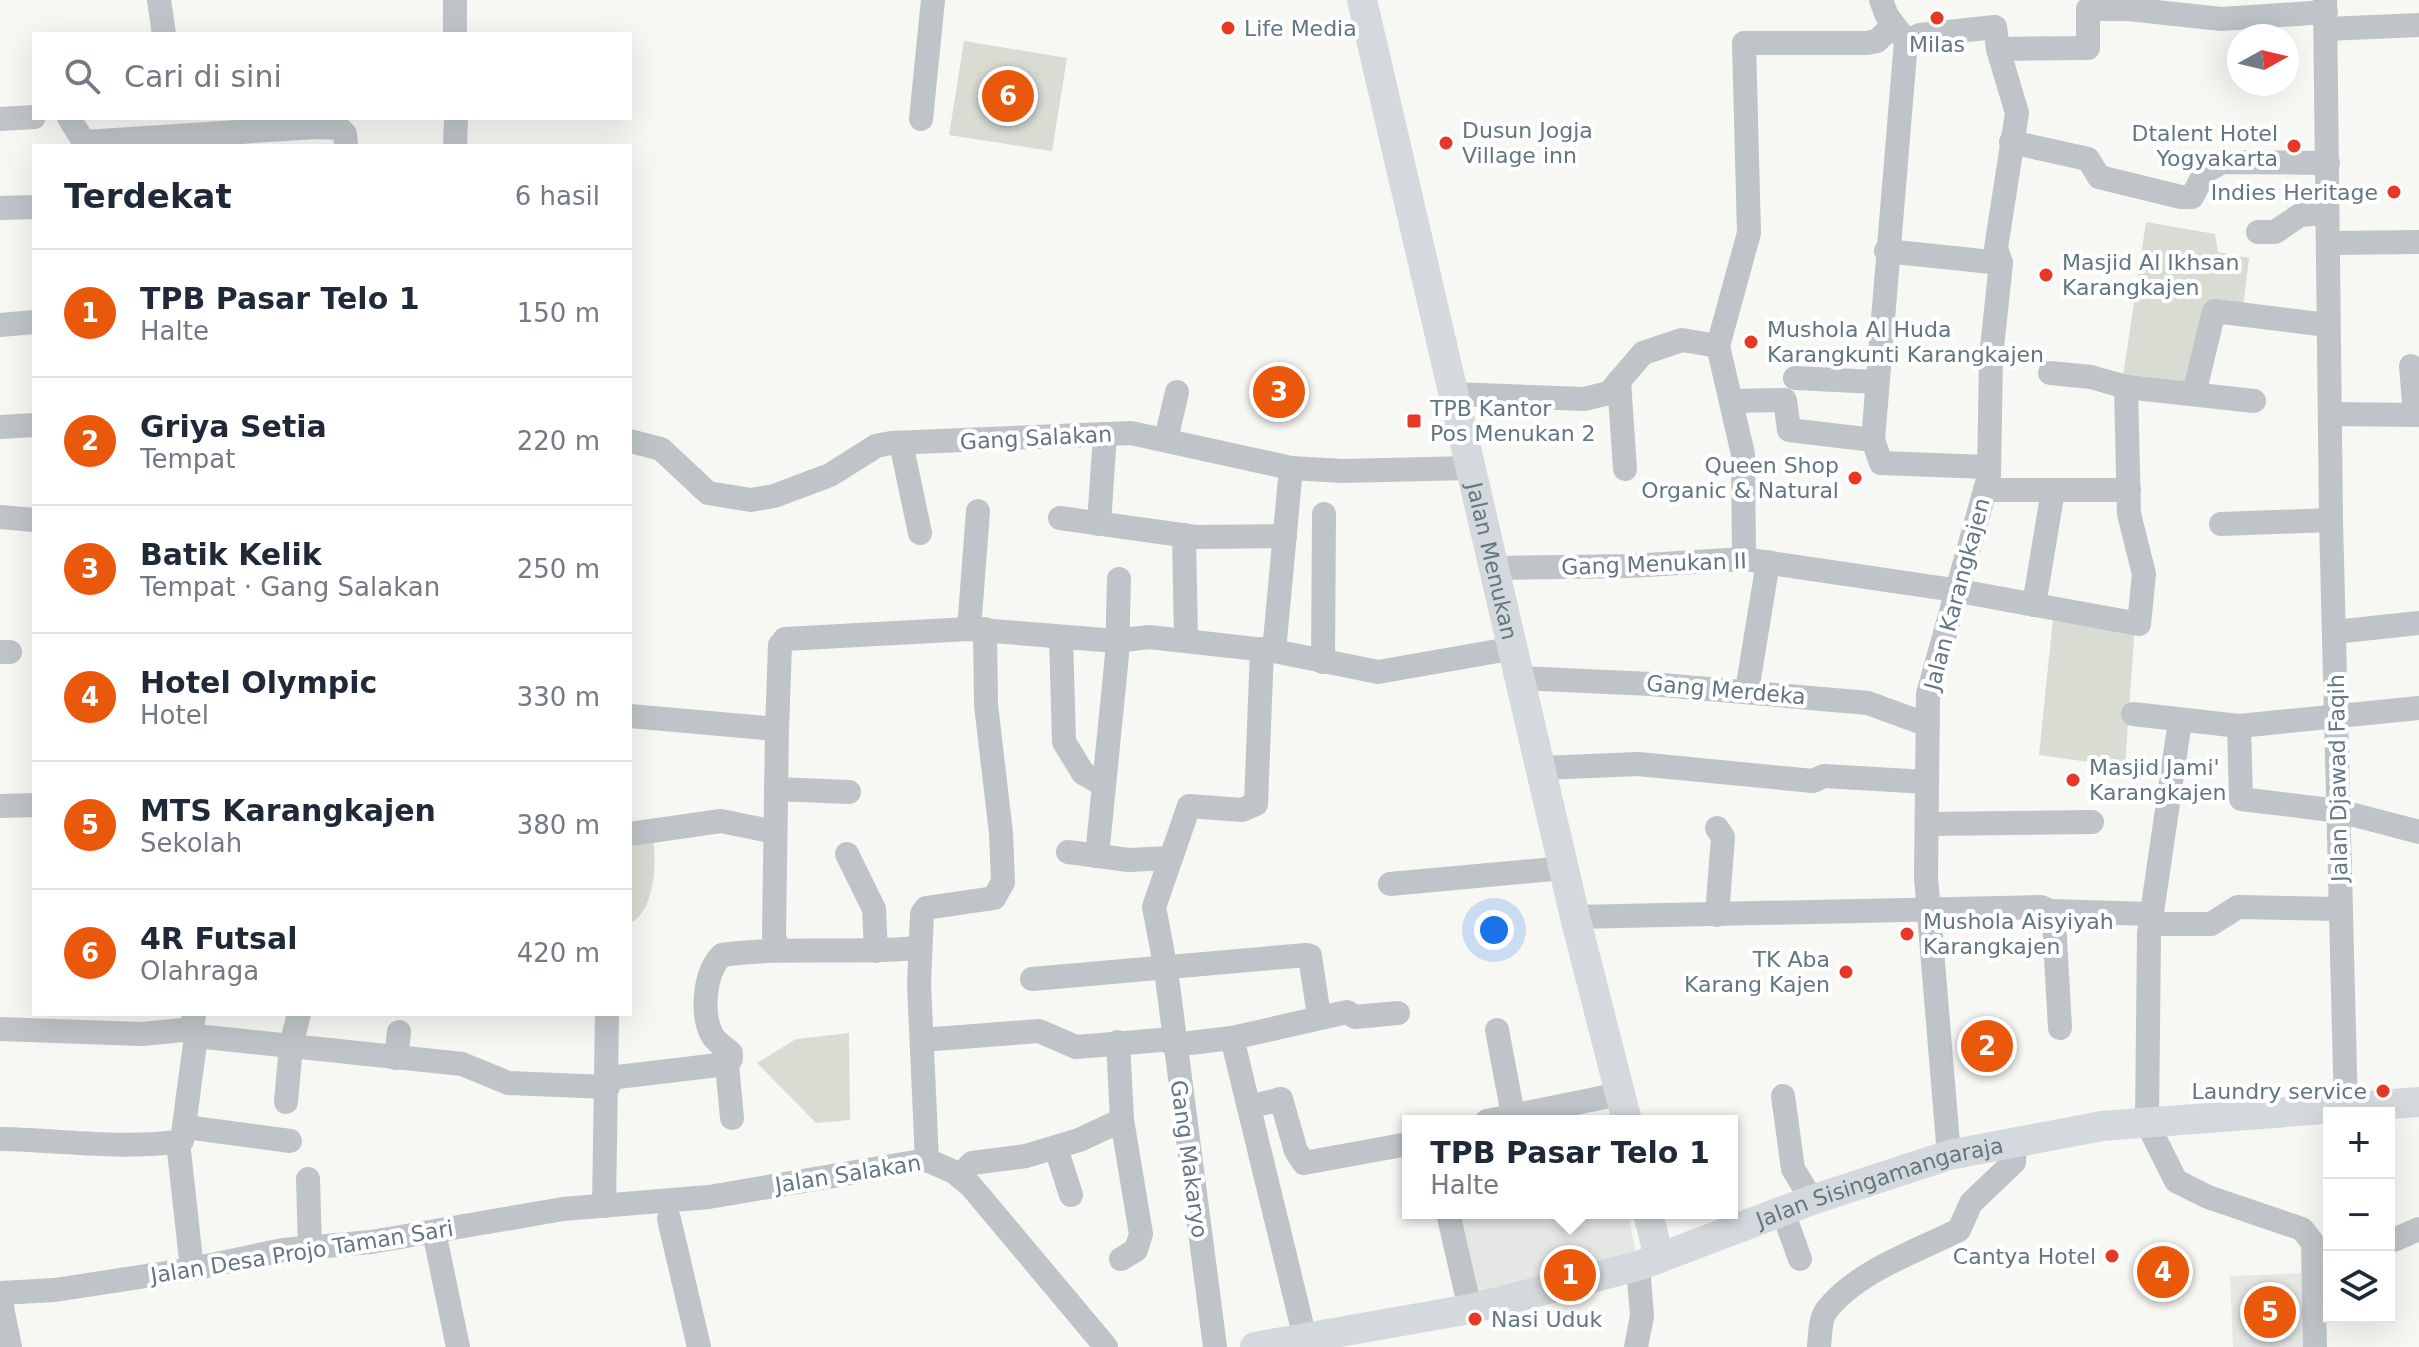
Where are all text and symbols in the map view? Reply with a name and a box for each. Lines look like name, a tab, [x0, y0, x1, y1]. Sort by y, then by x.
marker: Milas	[1928, 9, 1946, 27]
place label: Life Media	[1244, 16, 1357, 41]
marker: Life Media	[1219, 19, 1237, 37]
north arrow	[2227, 24, 2299, 96]
search box	[32, 32, 632, 120]
place label: Milas	[1909, 32, 1965, 57]
icon: search	[60, 54, 104, 98]
text: Cari di sini	[124, 59, 282, 94]
pin: 6	[982, 66, 1034, 126]
place label: Dusun Jogja Village inn	[1462, 118, 1593, 168]
place label: Dtalent Hotel Yogyakarta	[2131, 121, 2278, 171]
marker: Dusun Jogja Village inn	[1437, 134, 1455, 152]
marker: Dtalent Hotel Yogyakarta	[2285, 137, 2303, 155]
text: Terdekat	[64, 176, 232, 216]
place label: Indies Heritage	[2211, 180, 2378, 205]
text: 6 hasil	[515, 181, 600, 211]
marker: Indies Heritage	[2385, 183, 2403, 201]
place label: Masjid Al Ikhsan Karangkajen	[2062, 250, 2239, 300]
marker: Masjid Al Ikhsan Karangkajen	[2037, 266, 2055, 284]
text: TPB Pasar Telo 1	[140, 281, 420, 316]
text: 1	[81, 298, 99, 328]
text: 150 m	[517, 298, 600, 328]
text: Halte	[140, 316, 209, 346]
place label: Mushola Al Huda Karangkunti Karangkajen	[1767, 317, 2044, 367]
marker: Mushola Al Huda Karangkunti Karangkajen	[1742, 333, 1760, 351]
pin: 3	[1253, 362, 1305, 422]
place label: TPB Kantor Pos Menukan 2	[1429, 396, 1596, 446]
text: Griya Setia	[140, 409, 327, 444]
marker: TPB Kantor Pos Menukan 2	[1405, 412, 1423, 430]
street label: Gang Salakan	[959, 422, 1113, 454]
text: 2	[81, 426, 99, 456]
text: 220 m	[517, 426, 600, 456]
text: Tempat	[140, 444, 235, 474]
place label: Queen Shop Organic & Natural	[1641, 453, 1839, 503]
marker: Queen Shop Organic & Natural	[1846, 469, 1864, 487]
street label: Jalan Menukan	[1462, 478, 1523, 642]
street label: Jalan Karangkajen	[1919, 495, 1995, 695]
text: Batik Kelik	[140, 537, 322, 572]
street label: Gang Menukan II	[1561, 548, 1747, 580]
text: 3	[81, 554, 99, 584]
text: 250 m	[517, 554, 600, 584]
text: Tempat · Gang Salakan	[140, 572, 440, 602]
text: Hotel Olympic	[140, 665, 377, 700]
street label: Gang Merdeka	[1645, 671, 1807, 709]
street label: Jalan Djawad Faqih	[2324, 674, 2352, 884]
text: 4	[81, 682, 99, 712]
text: 330 m	[517, 682, 600, 712]
text: Hotel	[140, 700, 209, 730]
place label: Masjid Jami' Karangkajen	[2089, 755, 2226, 805]
marker: Masjid Jami' Karangkajen	[2064, 771, 2082, 789]
text: MTS Karangkajen	[140, 793, 436, 828]
text: 5	[81, 810, 99, 840]
text: 380 m	[517, 810, 600, 840]
text: Sekolah	[140, 828, 242, 858]
place label: Mushola Aisyiyah Karangkajen	[1923, 909, 2114, 959]
your location	[1474, 910, 1514, 950]
text: 4R Futsal	[140, 921, 298, 956]
marker: Mushola Aisyiyah Karangkajen	[1898, 925, 1916, 943]
text: 6	[81, 938, 99, 968]
text: 420 m	[517, 938, 600, 968]
place label: TK Aba Karang Kajen	[1684, 947, 1830, 997]
text: Olahraga	[140, 956, 259, 986]
marker: TK Aba Karang Kajen	[1837, 963, 1855, 981]
pin: 2	[1961, 1016, 2013, 1076]
street label: Gang Makaryo	[1166, 1078, 1212, 1240]
place label: Laundry service	[2192, 1079, 2367, 1104]
marker: Laundry service	[2374, 1082, 2392, 1100]
map controls	[2323, 1107, 2395, 1323]
button: +	[2323, 1107, 2395, 1179]
popup	[1402, 1115, 1738, 1219]
street label: Jalan Sisingamangaraja	[1751, 1132, 2005, 1233]
text: TPB Pasar Telo 1	[1430, 1135, 1710, 1170]
street label: Jalan Salakan	[771, 1150, 923, 1198]
text: Halte	[1430, 1170, 1499, 1200]
button: −	[2323, 1179, 2395, 1251]
street label: Jalan Desa Projo Taman Sari	[147, 1216, 455, 1289]
pin: 4	[2137, 1242, 2189, 1302]
place label: Cantya Hotel	[1953, 1244, 2096, 1269]
pin: 1	[1544, 1245, 1596, 1305]
marker: Cantya Hotel	[2103, 1247, 2121, 1265]
button: layers	[2323, 1251, 2395, 1323]
pin: 5	[2244, 1282, 2296, 1342]
place label: Nasi Uduk	[1491, 1307, 1603, 1332]
marker: Nasi Uduk	[1466, 1310, 1484, 1328]

